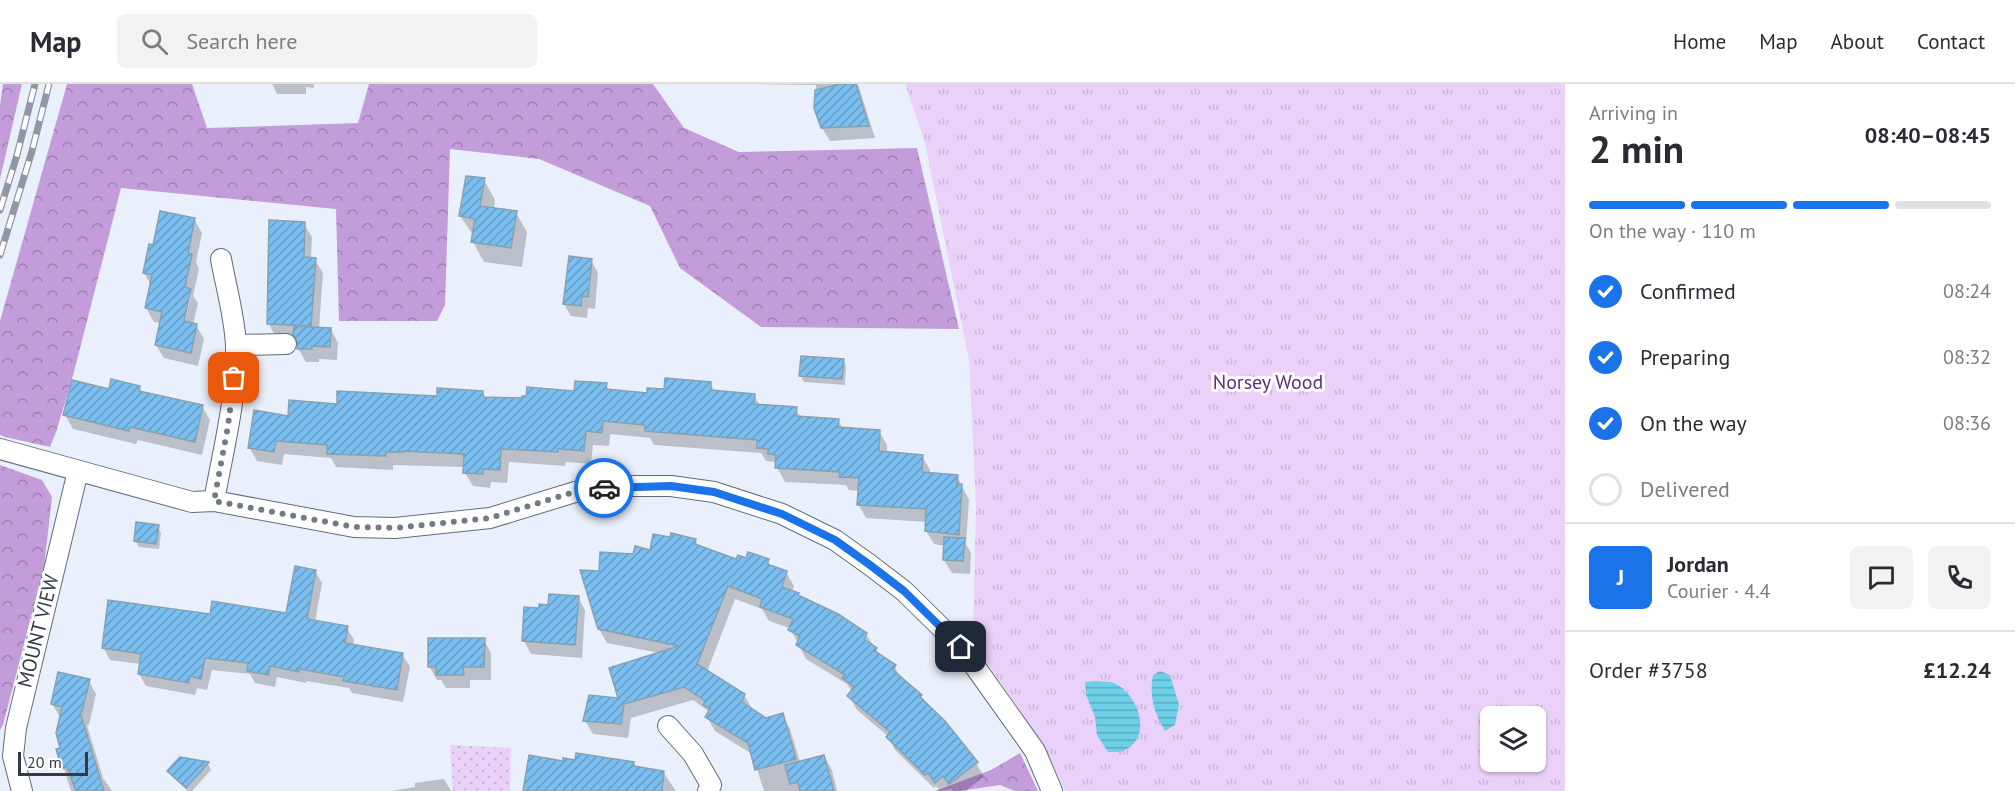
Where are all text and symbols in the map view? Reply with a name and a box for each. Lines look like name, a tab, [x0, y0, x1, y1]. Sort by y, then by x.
search box	[117, 14, 537, 68]
text: Map	[30, 23, 81, 60]
icon: search	[138, 25, 171, 58]
text: Search here	[186, 27, 297, 55]
text: Home	[1673, 28, 1726, 55]
text: Map	[1759, 28, 1798, 55]
text: About	[1831, 28, 1884, 55]
text: Contact	[1917, 28, 1985, 55]
text: Arriving in	[1589, 100, 1678, 126]
text: 08:40–08:45	[1865, 121, 1991, 149]
text: 2 min	[1589, 123, 1684, 174]
text: On the way · 110 m	[1589, 218, 1756, 244]
icon: check	[1589, 275, 1622, 308]
text: Confirmed	[1640, 277, 1736, 305]
text: 08:24	[1943, 278, 1991, 304]
icon: check	[1589, 341, 1622, 374]
text: Preparing	[1640, 343, 1730, 371]
text: 08:32	[1943, 344, 1991, 370]
pin	[208, 352, 259, 403]
icon: bag	[217, 361, 250, 394]
park label: Norsey Wood	[1213, 369, 1323, 395]
icon: check	[1589, 407, 1622, 440]
text: On the way	[1640, 409, 1747, 437]
text: 08:36	[1943, 410, 1991, 436]
courier	[574, 458, 634, 518]
icon: car	[588, 472, 621, 505]
text: Delivered	[1640, 475, 1730, 503]
button: chat	[1850, 546, 1913, 609]
button: phone	[1928, 546, 1991, 609]
text: Jordan	[1667, 550, 1729, 578]
text: J	[1617, 563, 1624, 591]
street label: MOUNT VIEW	[11, 571, 65, 690]
text: Courier · 4.4	[1667, 578, 1770, 604]
pin	[935, 621, 986, 672]
icon: home	[944, 630, 977, 663]
text: Order #3758	[1589, 656, 1708, 684]
text: £12.24	[1923, 656, 1991, 684]
map controls	[1480, 706, 1546, 772]
button: layers	[1480, 706, 1546, 772]
scale bar	[18, 749, 88, 776]
text: 20 m	[27, 752, 62, 772]

